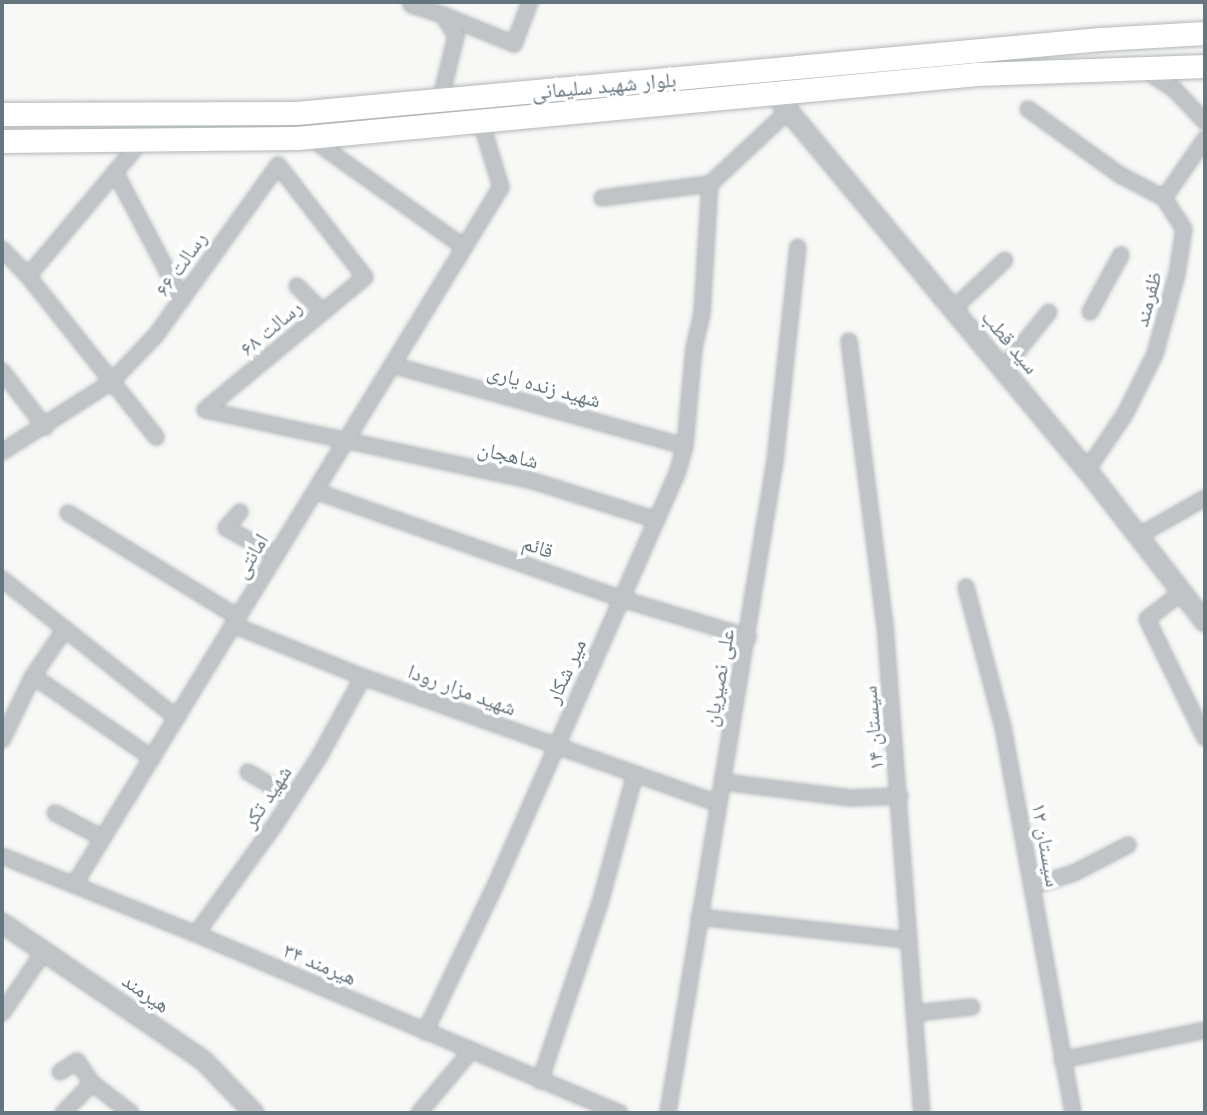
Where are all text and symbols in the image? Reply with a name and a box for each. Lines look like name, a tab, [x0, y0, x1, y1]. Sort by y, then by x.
street label: بلوار شهید سلیمانی	[531, 67, 677, 105]
street label: رسالت ۶۶	[150, 227, 212, 301]
street label: ظفرمند	[1129, 269, 1167, 329]
street label: رسالت ۶۸	[235, 295, 307, 361]
street label: سید قطب	[976, 305, 1044, 379]
street label: شهید زنده یاری	[484, 359, 604, 413]
street label: شاهجان	[475, 436, 541, 474]
street label: امانتی	[228, 529, 274, 583]
street label: قائم	[519, 530, 557, 564]
street label: علی نصیریان	[698, 627, 740, 729]
street label: میر شکار	[540, 635, 592, 707]
street label: شهید مزار رودا	[404, 659, 520, 721]
street label: سیستان ۱۴	[857, 685, 889, 771]
street label: شهید تکر	[237, 761, 297, 833]
street label: سیستان ۱۲	[1026, 801, 1066, 889]
street label: هیرمند ۳۴	[280, 937, 360, 991]
street label: هیرمند	[117, 968, 175, 1018]

